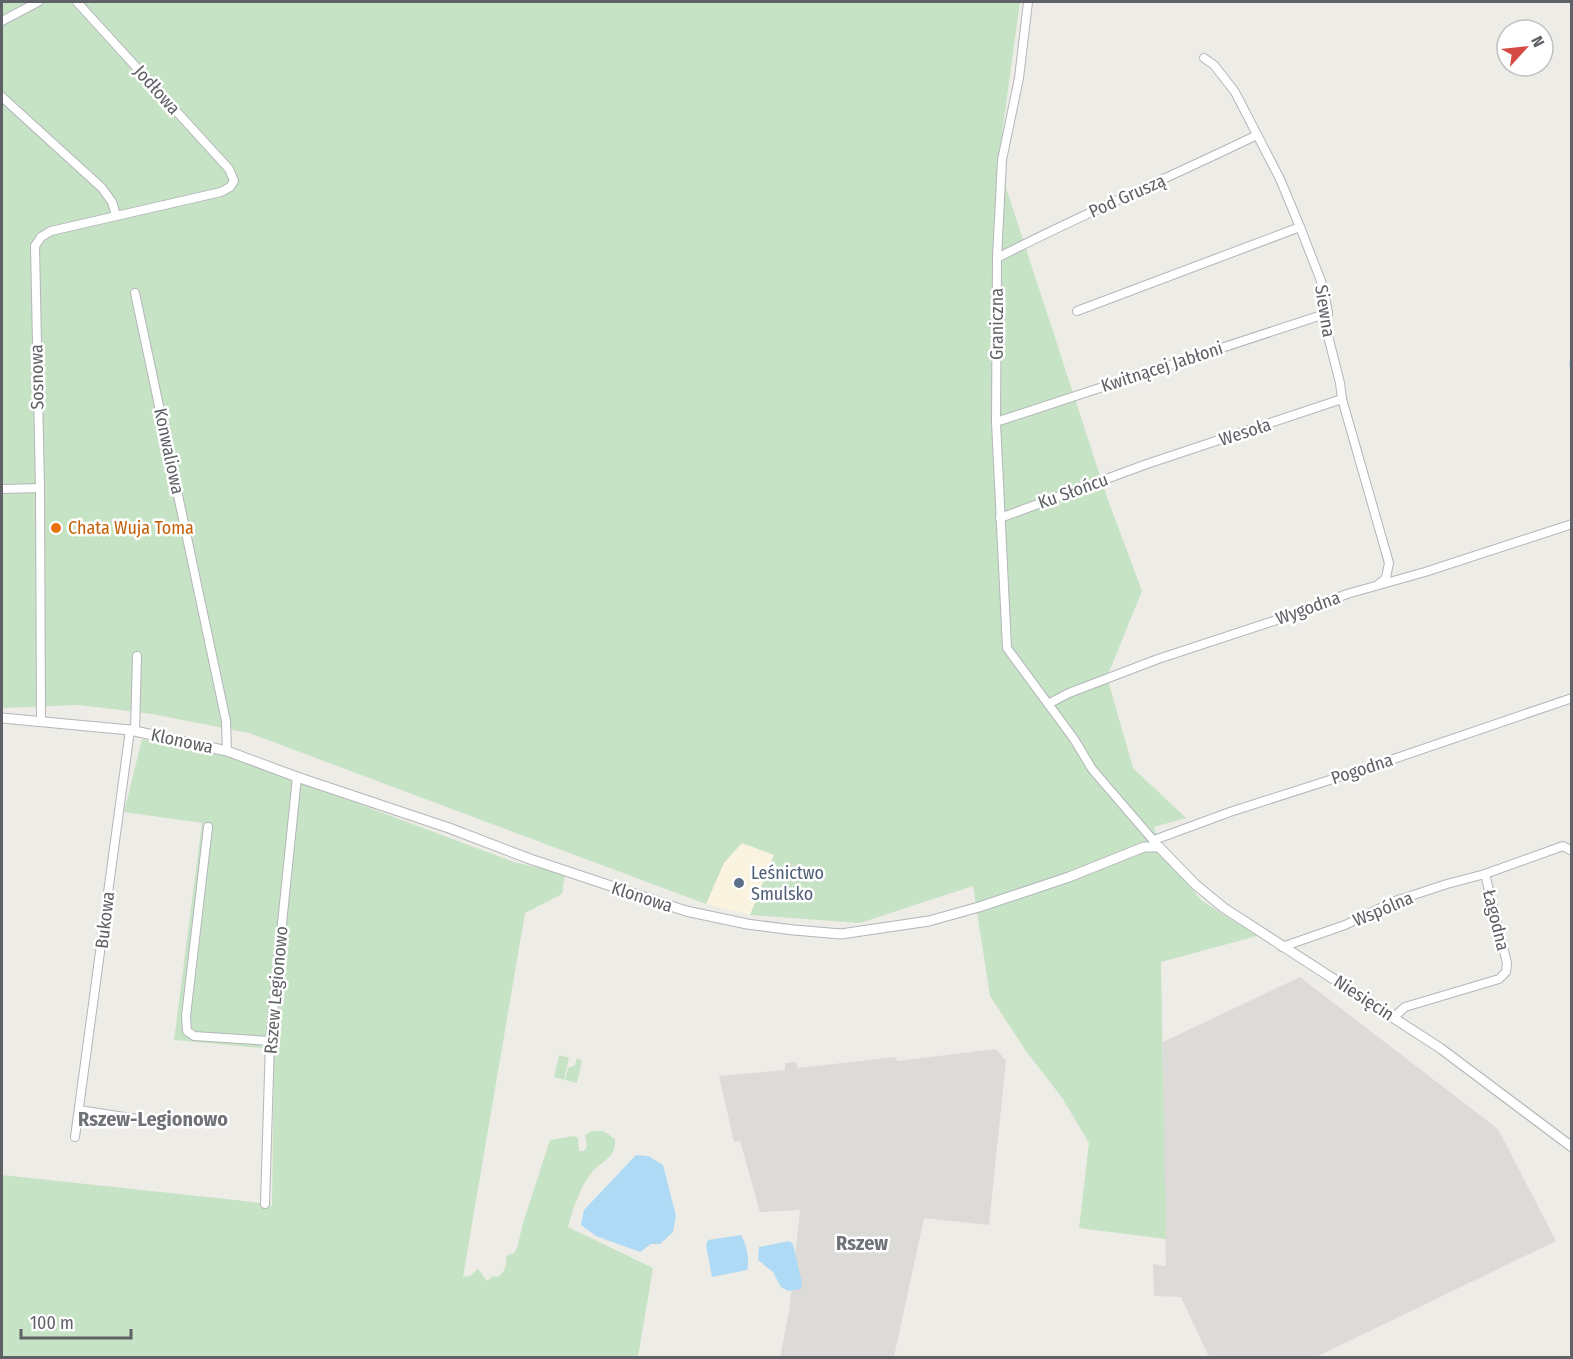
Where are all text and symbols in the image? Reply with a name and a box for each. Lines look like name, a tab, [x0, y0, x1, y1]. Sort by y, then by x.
north arrow	[1495, 18, 1555, 78]
text: N	[1527, 33, 1549, 50]
street label: Jodłowa	[129, 61, 185, 119]
street label: Pod Gruszą	[1085, 169, 1169, 223]
street label: Siewna	[1310, 283, 1340, 339]
street label: Graniczna	[986, 288, 1008, 360]
street label: Kwitnącej Jabłoni	[1098, 337, 1226, 397]
street label: Sosnowa	[25, 344, 49, 410]
street label: Konwaliowa	[149, 406, 189, 496]
street label: Wesoła	[1216, 413, 1274, 451]
street label: Ku Słońcu	[1035, 468, 1111, 514]
place label: Chata Wuja Toma	[68, 517, 194, 539]
marker: Chata Wuja Toma	[49, 521, 63, 535]
street label: Wygodna	[1273, 586, 1343, 630]
street label: Klonowa	[149, 724, 215, 758]
street label: Pogodna	[1328, 749, 1396, 789]
place label: Leśnictwo Smulsko	[751, 862, 824, 905]
marker: Leśnictwo Smulsko	[732, 876, 746, 890]
street label: Klonowa	[609, 877, 676, 917]
street label: Wspólna	[1350, 886, 1416, 931]
street label: Łagodna	[1478, 887, 1514, 953]
street label: Bukowa	[91, 890, 119, 950]
street label: Rszew Legionowo	[259, 925, 293, 1055]
street label: Niesięcin	[1330, 970, 1398, 1026]
district label: Rszew-Legionowo	[78, 1107, 228, 1131]
district label: Rszew	[836, 1231, 888, 1255]
scale bar	[21, 1302, 130, 1340]
text: 100 m	[30, 1312, 74, 1334]

